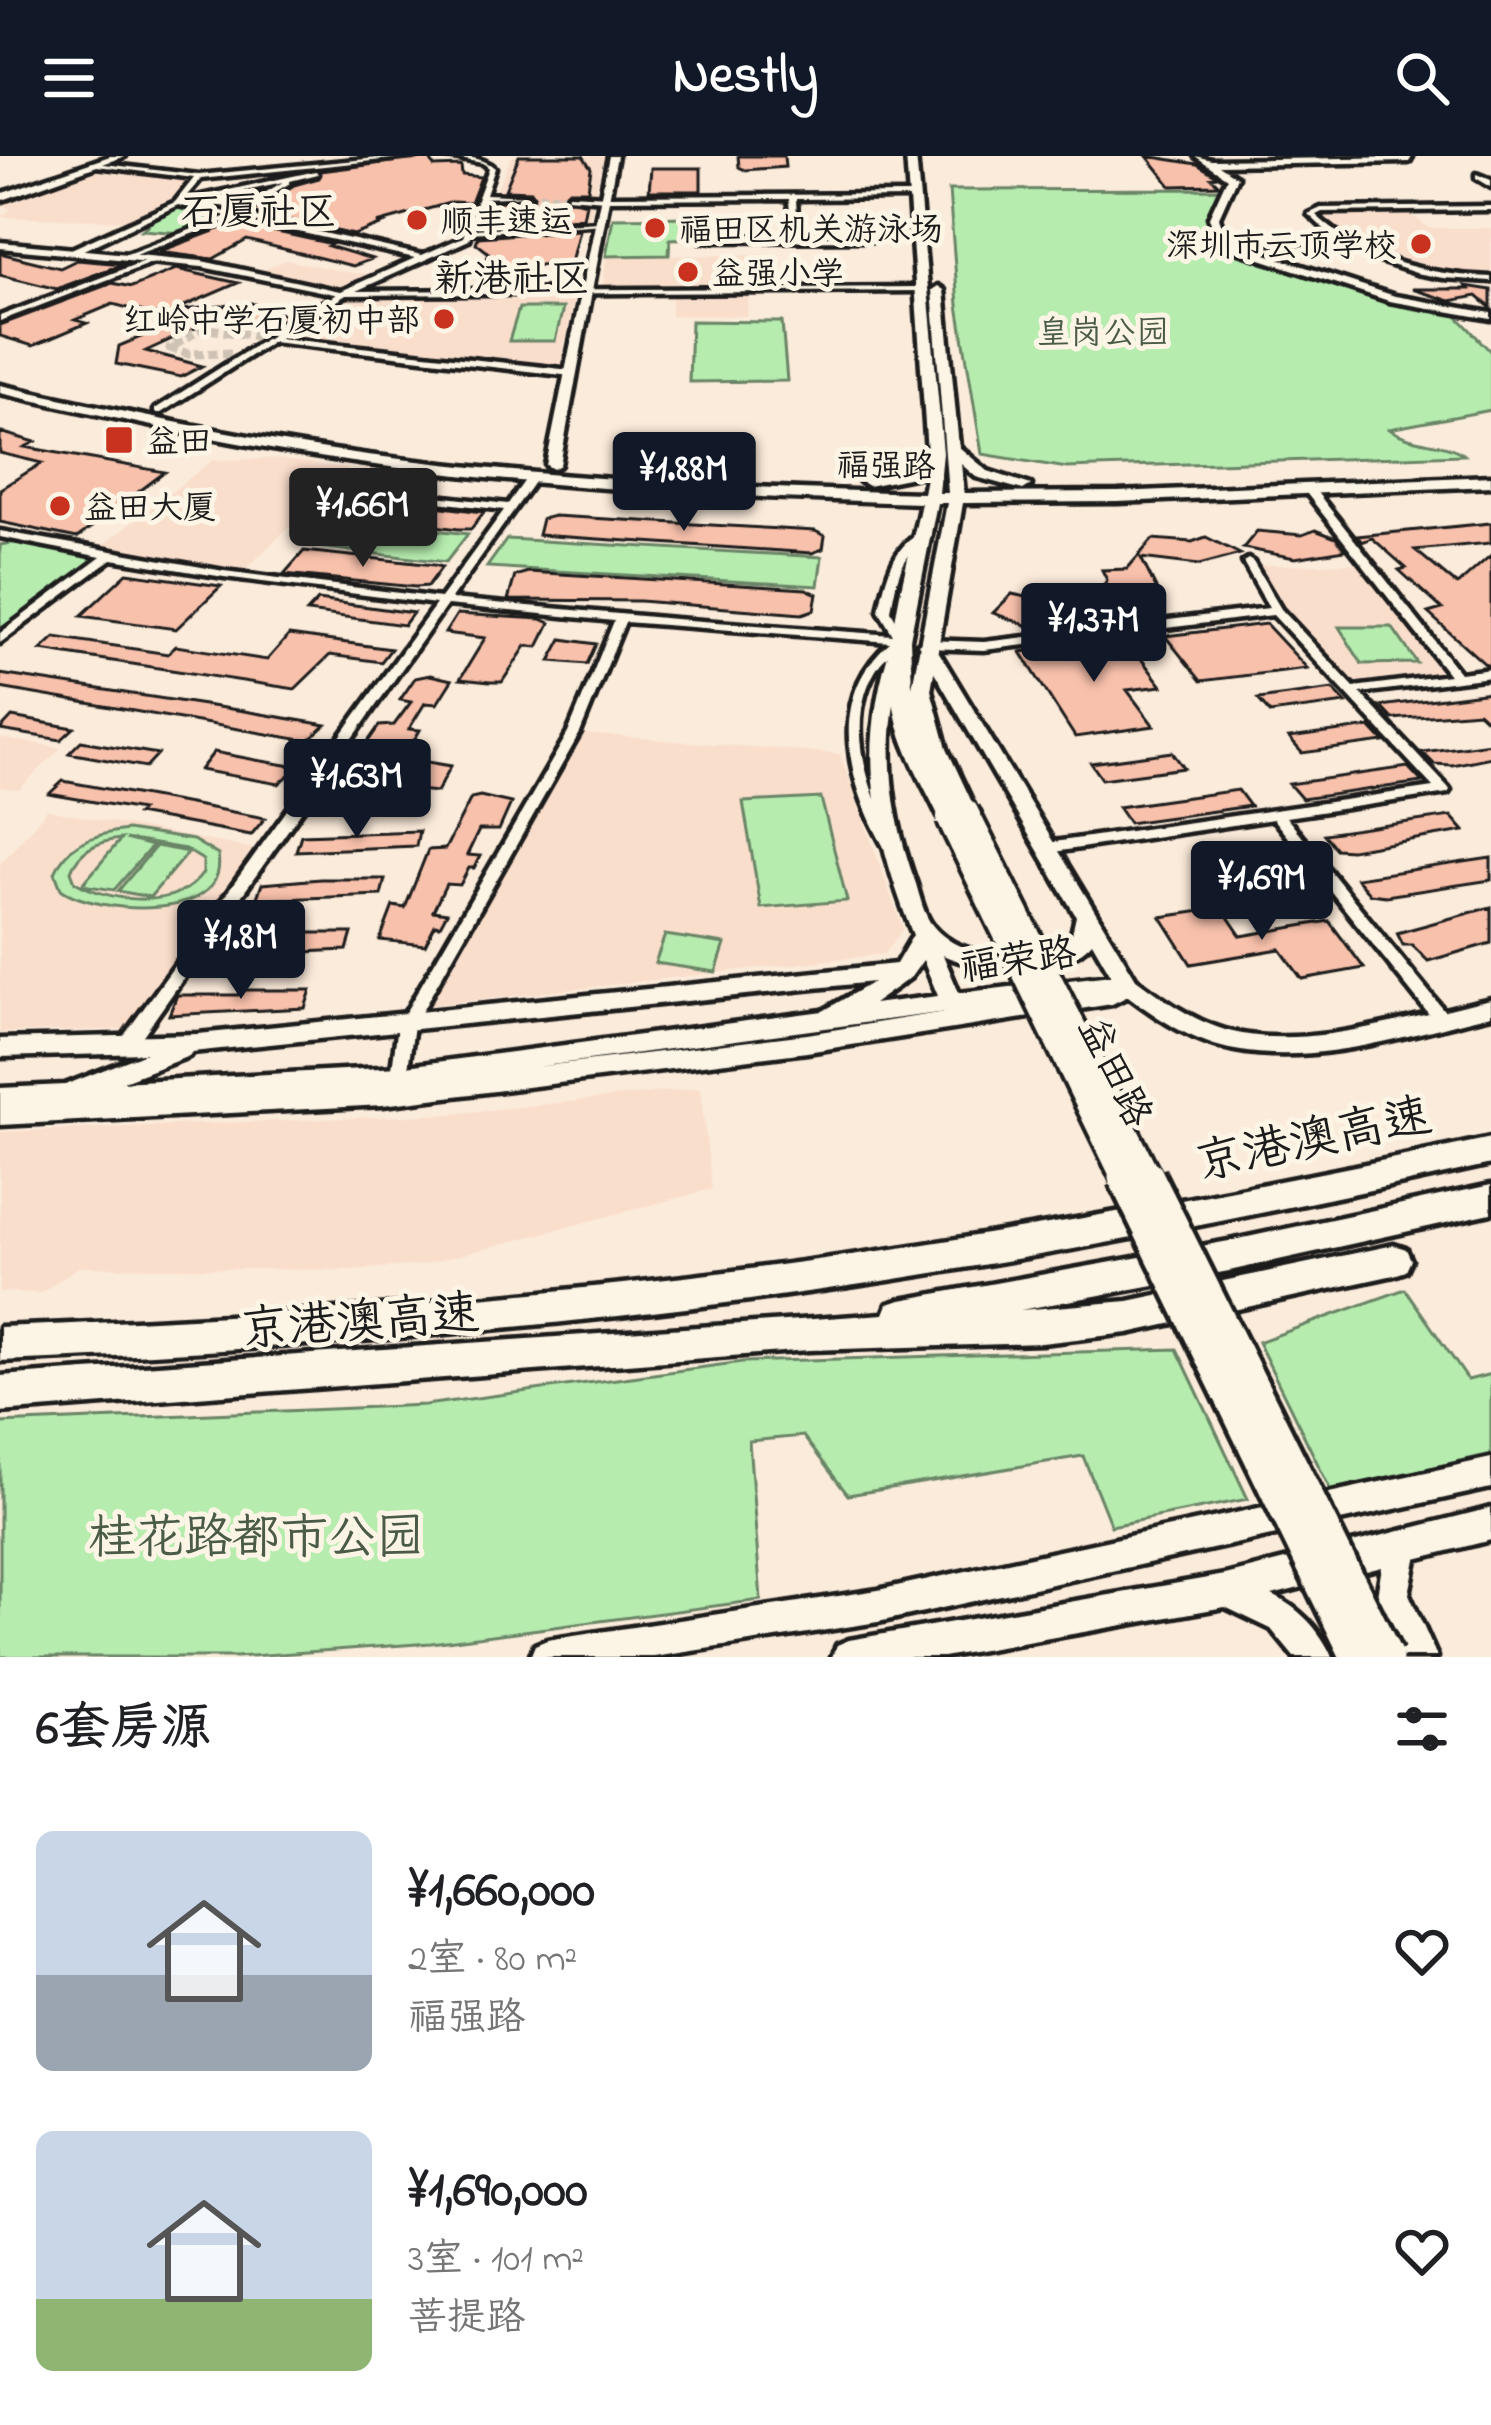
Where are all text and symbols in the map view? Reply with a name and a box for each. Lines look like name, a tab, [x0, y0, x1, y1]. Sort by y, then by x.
text: Nestly	[673, 39, 818, 117]
icon: menu	[36, 45, 102, 111]
icon: search	[1389, 45, 1455, 111]
district label: 石厦社区	[181, 186, 337, 243]
place label: 顺丰速运	[441, 200, 573, 248]
marker: 顺丰速运	[404, 207, 430, 233]
place label: 福田区机关游泳场	[679, 208, 943, 256]
marker: 福田区机关游泳场	[642, 215, 668, 241]
place label: 深圳市云顶学校	[1166, 224, 1397, 272]
marker: 深圳市云顶学校	[1408, 231, 1434, 257]
place label: 益强小学	[712, 252, 844, 300]
district label: 新港社区	[434, 253, 590, 310]
marker: 益强小学	[675, 259, 701, 285]
place label: 红岭中学石厦初中部	[123, 299, 420, 347]
marker: 红岭中学石厦初中部	[431, 306, 457, 332]
park label: 皇岗公园	[1037, 311, 1169, 359]
place label: 益田	[146, 420, 212, 468]
marker: 益田	[103, 424, 135, 456]
pin: ¥1.88M	[586, 432, 782, 534]
text: ¥1.88M	[640, 442, 728, 499]
street label: 福强路	[836, 443, 936, 493]
pin: ¥1.66M	[265, 468, 461, 570]
text: ¥1.66M	[316, 478, 410, 535]
place label: 益田大厦	[84, 486, 216, 534]
marker: 益田大厦	[47, 493, 73, 519]
pin: ¥1.37M	[996, 583, 1192, 685]
text: ¥1.37M	[1048, 593, 1140, 650]
pin: ¥1.63M	[259, 739, 455, 841]
text: ¥1.63M	[311, 749, 403, 806]
pin: ¥1.69M	[1164, 841, 1360, 943]
text: ¥1.69M	[1218, 851, 1306, 908]
pin: ¥1.8M	[157, 900, 325, 1002]
text: ¥1.8M	[204, 910, 278, 967]
street label: 福荣路	[957, 926, 1081, 999]
street label: 益田路	[1062, 1008, 1164, 1138]
street label: 京港澳高速	[1189, 1083, 1439, 1201]
street label: 京港澳高速	[238, 1281, 483, 1367]
park label: 桂花路都市公园	[88, 1505, 424, 1575]
text: 6套房源	[36, 1693, 211, 1768]
icon: filters	[1389, 1696, 1455, 1762]
text: ¥1,660,000	[408, 1855, 595, 1930]
icon: home	[132, 1879, 276, 2023]
icon: heart	[1389, 1918, 1455, 1984]
text: 2室 · 80 m²	[408, 1932, 577, 1989]
text: 福强路	[408, 1991, 525, 2048]
text: ¥1,690,000	[408, 2155, 588, 2230]
icon: home	[132, 2179, 276, 2323]
icon: heart	[1389, 2218, 1455, 2284]
text: 3室 · 101 m²	[408, 2232, 584, 2289]
text: 菩提路	[408, 2291, 525, 2348]

